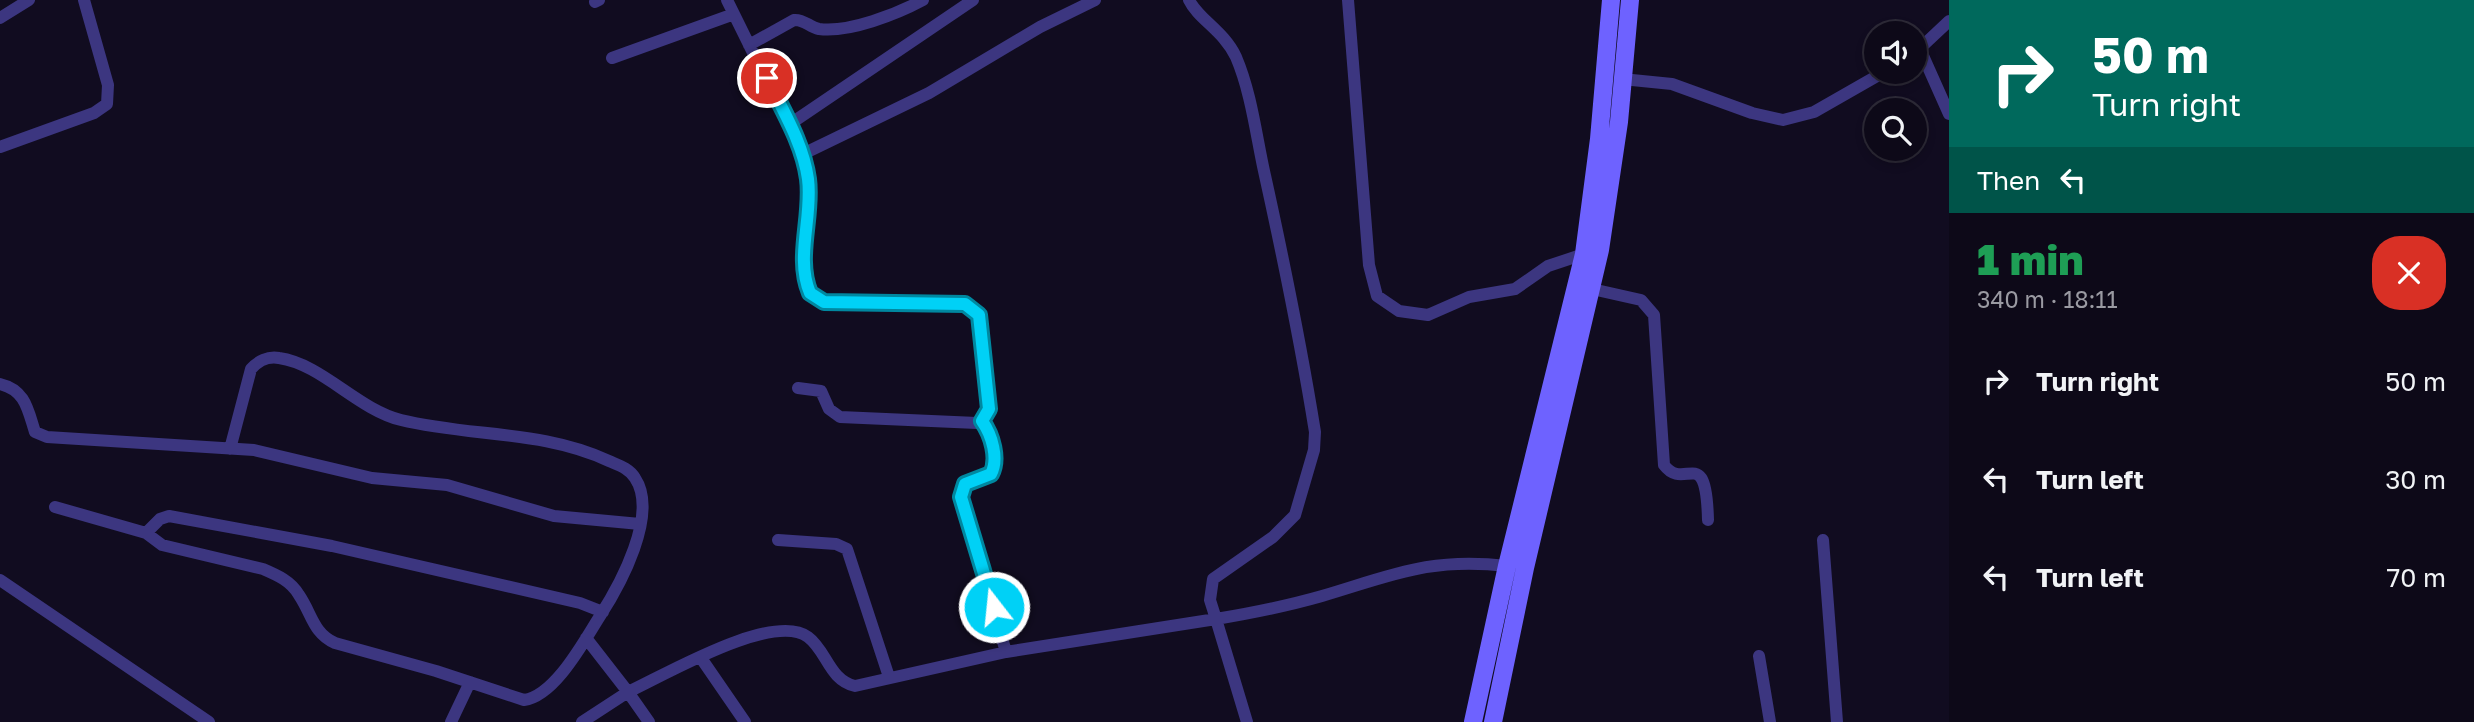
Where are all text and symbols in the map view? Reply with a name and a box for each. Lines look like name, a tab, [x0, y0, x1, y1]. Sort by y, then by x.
map controls	[1864, 21, 1927, 161]
button: sound	[1864, 21, 1927, 84]
text: 50 m	[2092, 25, 2209, 84]
icon: right	[1977, 28, 2068, 119]
pin	[737, 48, 797, 108]
icon: arrive	[748, 59, 786, 97]
text: Turn right	[2092, 85, 2241, 123]
button: search	[1864, 98, 1927, 161]
icon: left	[2054, 161, 2092, 199]
text: Then	[1977, 165, 2040, 196]
text: 1 min	[1977, 234, 2084, 284]
button: close	[2372, 236, 2446, 310]
text: 340 m · 18:11	[1977, 285, 2118, 313]
icon: right	[1977, 362, 2015, 400]
text: Turn right	[2036, 366, 2159, 397]
text: 50 m	[2385, 366, 2446, 397]
icon: left	[1977, 460, 2015, 498]
text: Turn left	[2036, 464, 2144, 495]
text: 30 m	[2385, 464, 2446, 495]
icon: left	[1977, 558, 2015, 596]
text: Turn left	[2036, 562, 2144, 593]
text: 70 m	[2387, 562, 2446, 593]
position arrow	[957, 570, 1031, 644]

